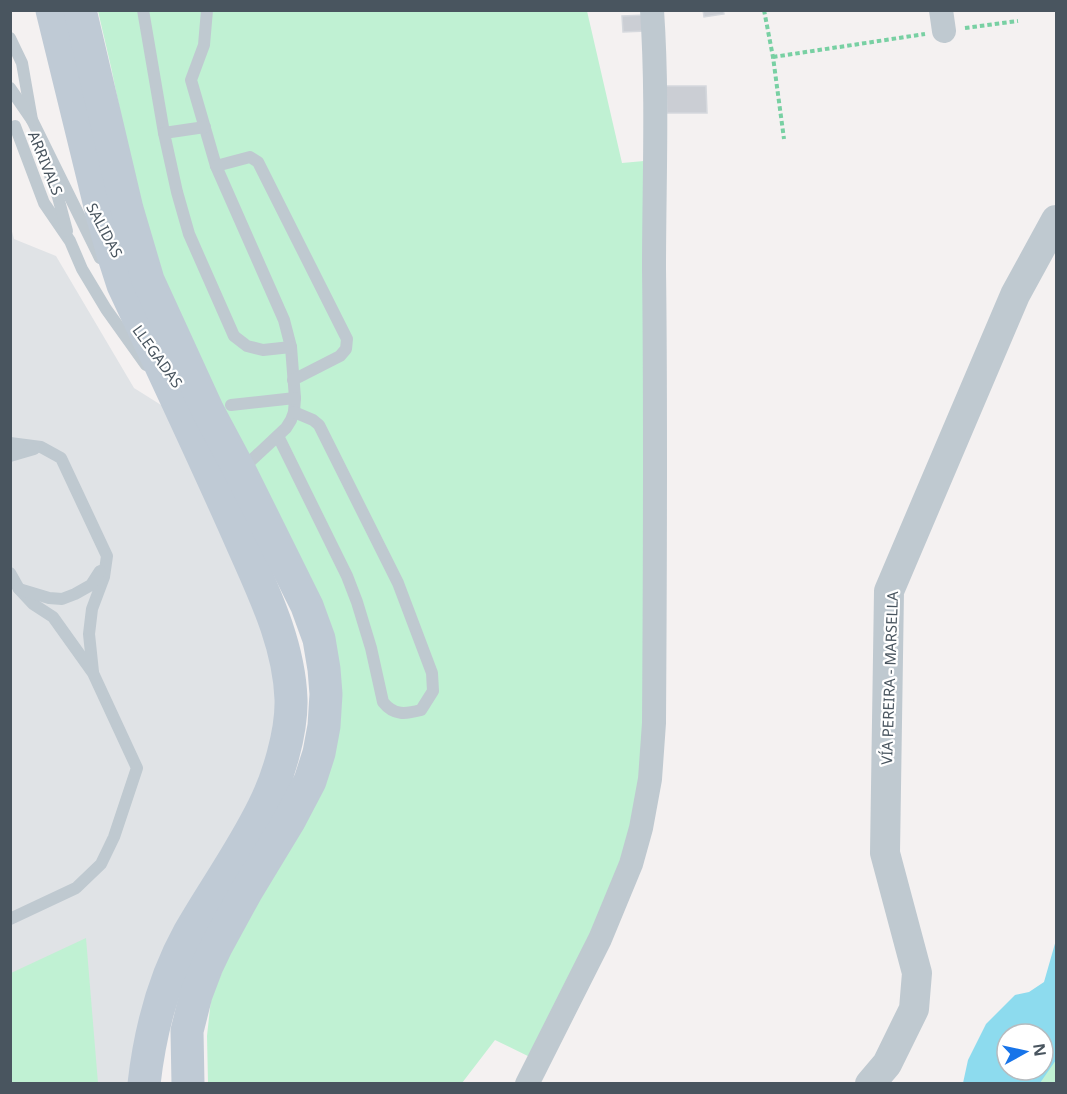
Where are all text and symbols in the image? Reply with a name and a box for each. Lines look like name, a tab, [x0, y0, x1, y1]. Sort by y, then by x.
street label: ARRIVALS	[24, 128, 68, 198]
street label: SALIDAS	[82, 199, 128, 261]
street label: LLEGADAS	[128, 321, 188, 391]
street label: VÍA PEREIRA - MARSELLA	[876, 590, 902, 765]
north arrow	[995, 1022, 1055, 1082]
text: N	[1028, 1042, 1052, 1058]

